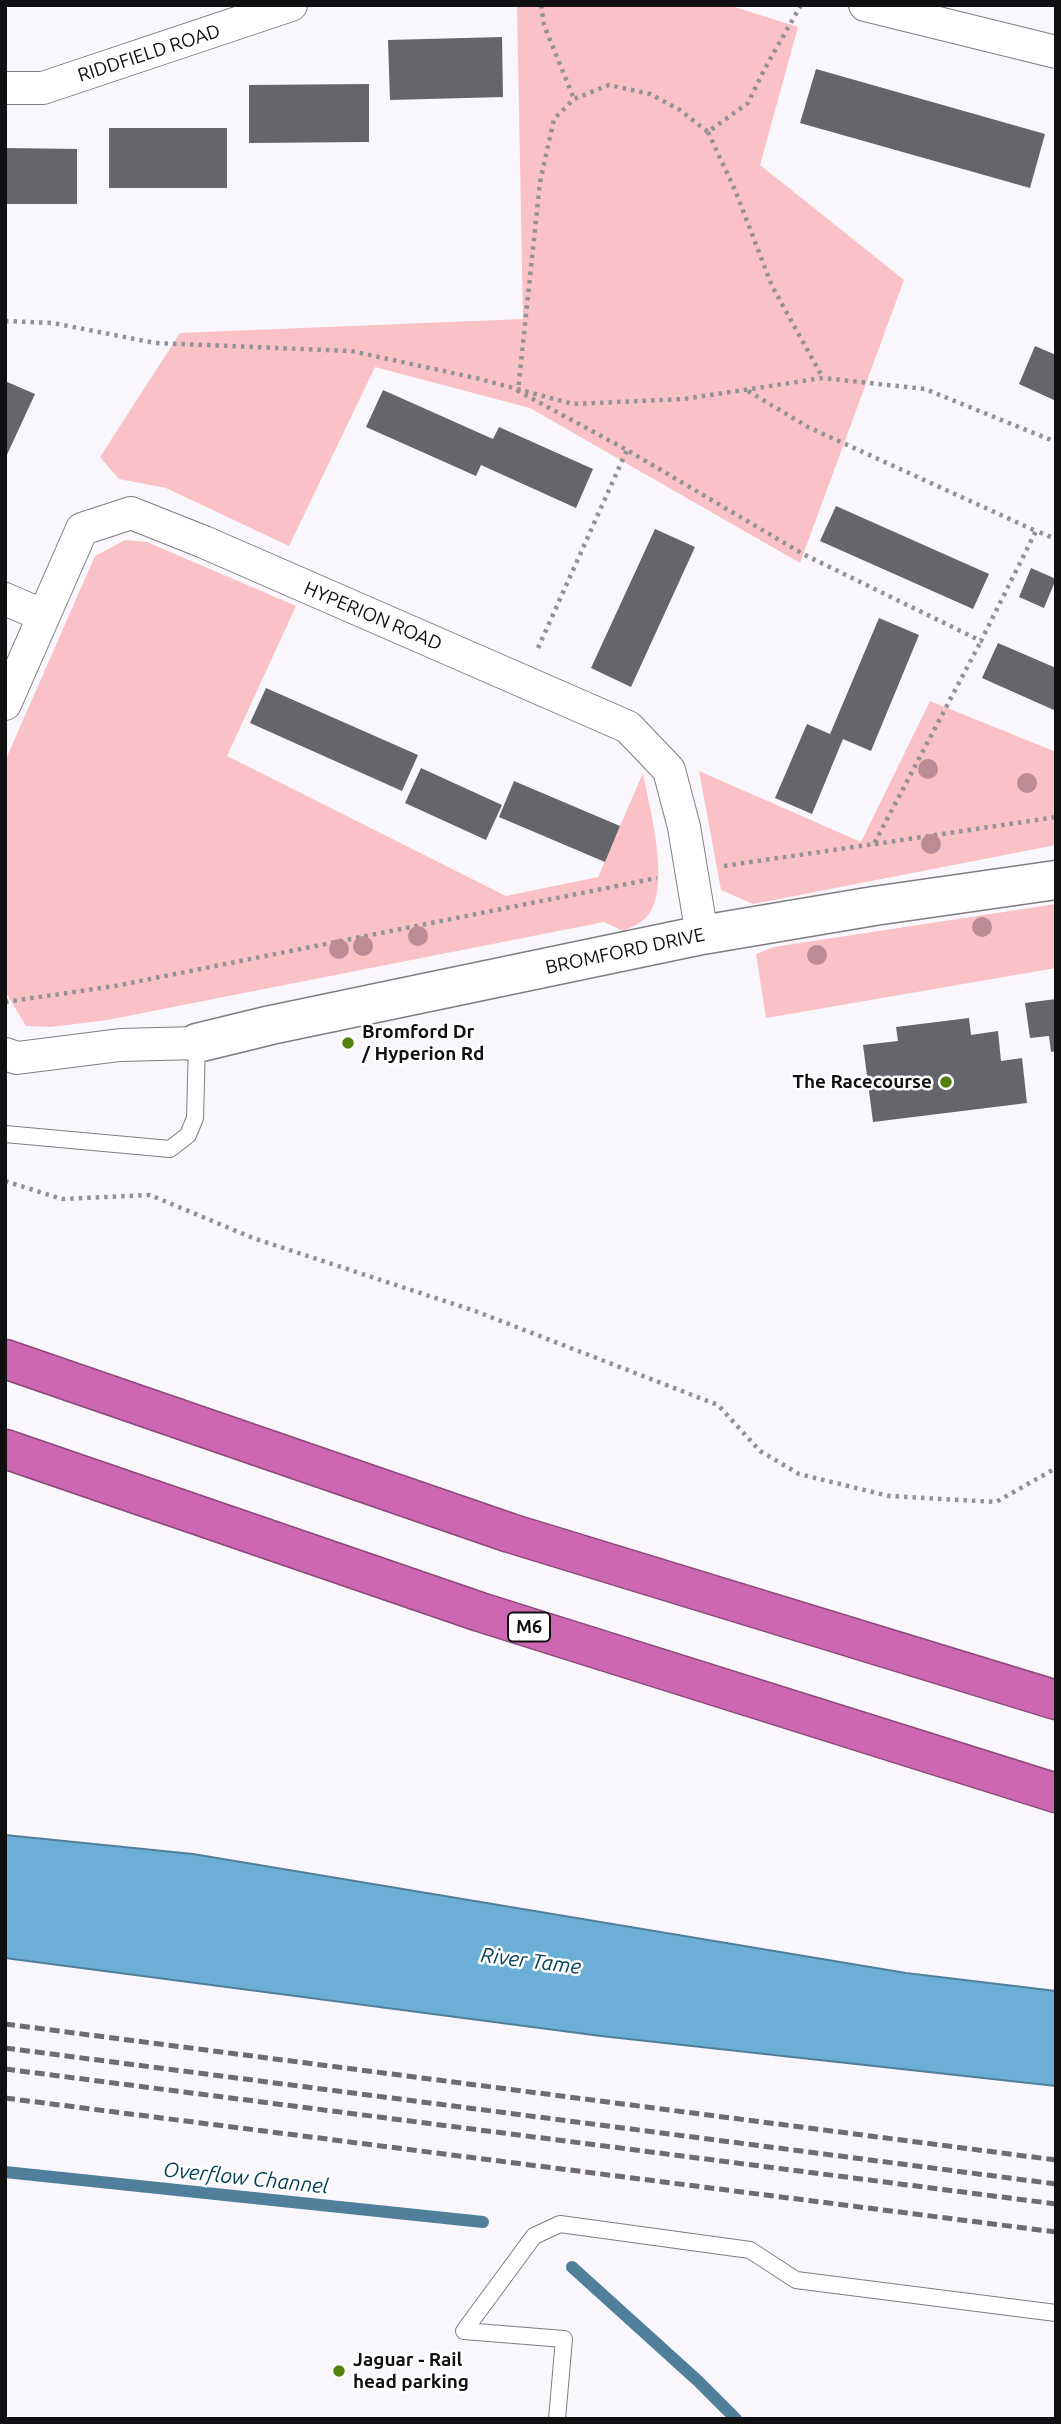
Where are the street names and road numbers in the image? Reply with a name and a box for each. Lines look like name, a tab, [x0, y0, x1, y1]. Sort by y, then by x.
street label: RIDDFIELD ROAD	[75, 19, 223, 87]
street label: HYPERION ROAD	[301, 577, 445, 655]
street label: BROMFORD DRIVE	[543, 923, 707, 979]
road number: M6	[508, 1612, 550, 1642]

